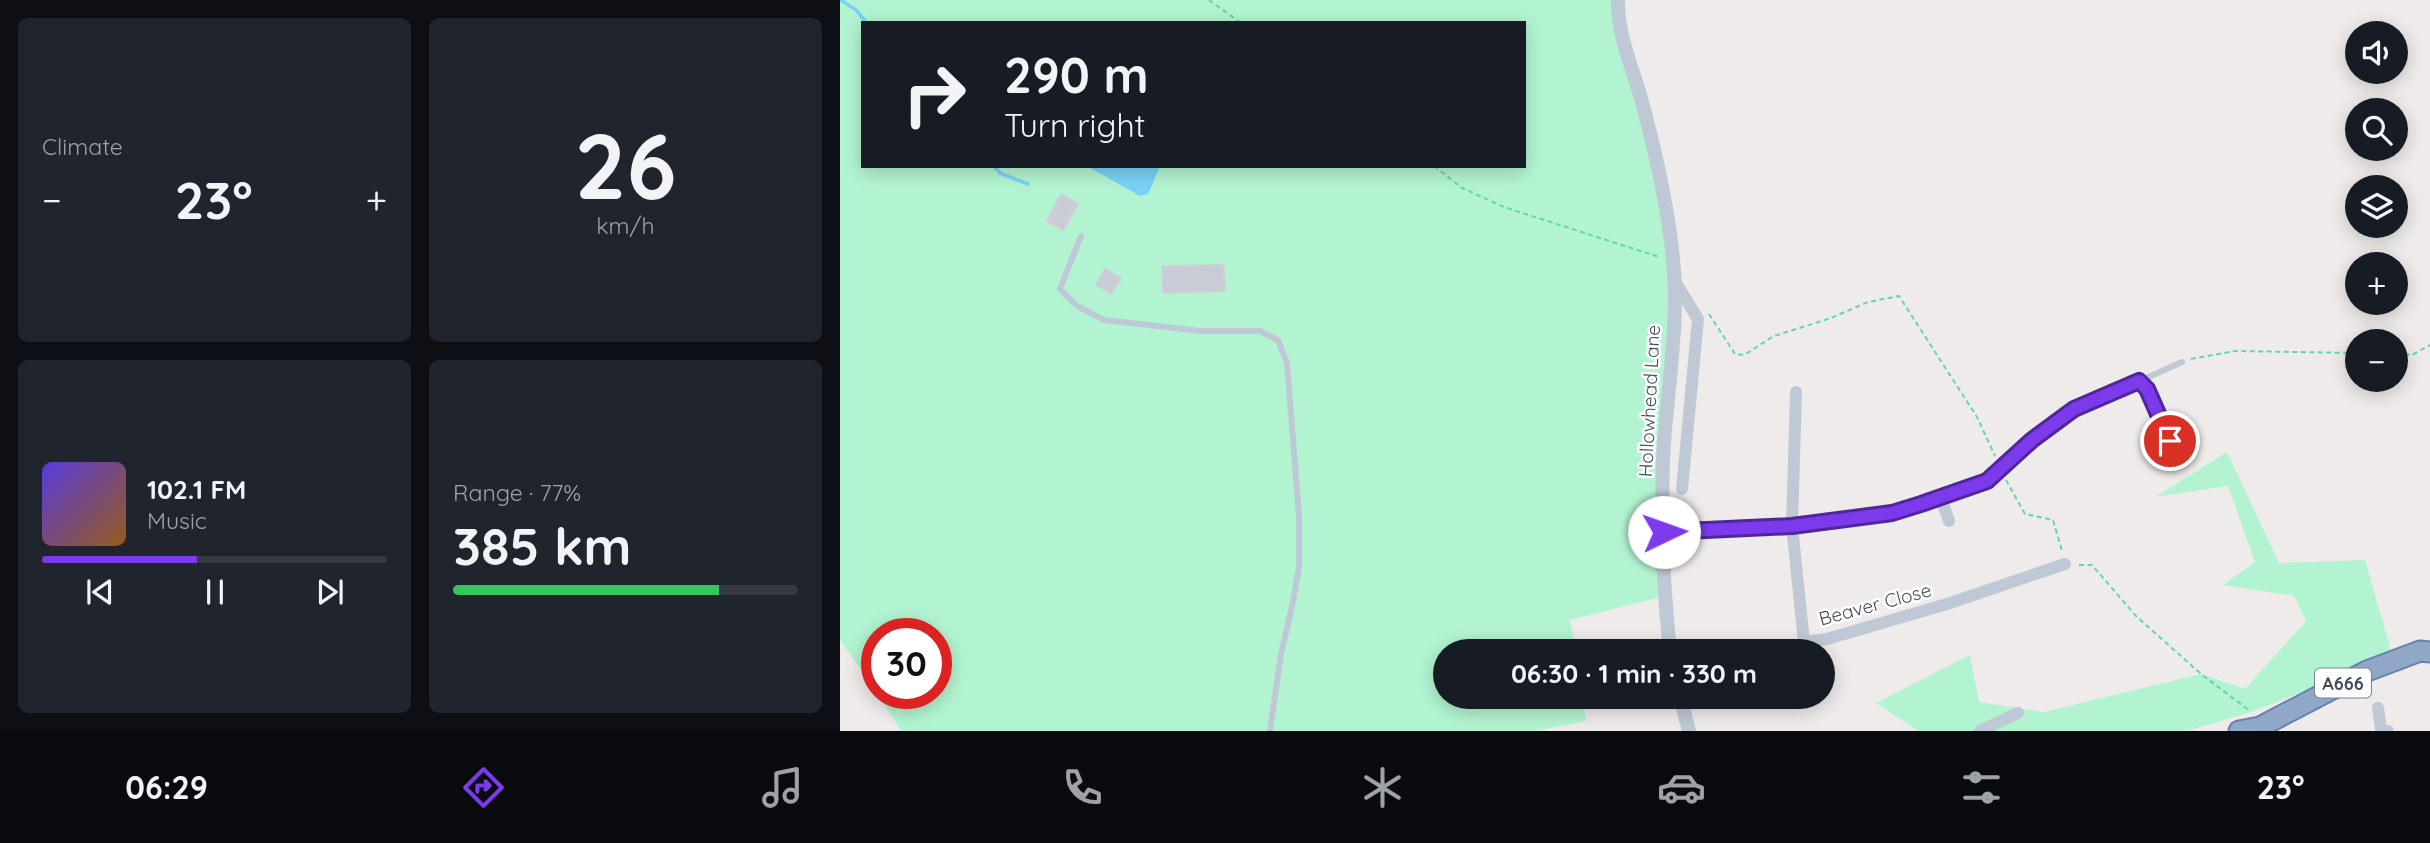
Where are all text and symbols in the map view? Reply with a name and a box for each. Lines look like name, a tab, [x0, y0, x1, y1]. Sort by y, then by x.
map controls	[2345, 21, 2408, 392]
button: sound	[2345, 21, 2408, 84]
text: 290 m	[1004, 44, 1149, 105]
icon: right	[889, 49, 980, 140]
button: search	[2345, 98, 2408, 161]
text: Turn right	[1004, 105, 1145, 145]
text: 26	[574, 108, 677, 222]
text: Climate	[42, 132, 123, 161]
text: 23°	[175, 167, 253, 232]
button: layers	[2345, 175, 2408, 238]
text: −	[42, 176, 62, 224]
text: +	[366, 176, 387, 224]
text: km/h	[596, 211, 655, 240]
button: +	[2345, 252, 2408, 315]
street label: Hollowhead Lane	[1633, 324, 1665, 478]
button: −	[2345, 329, 2408, 392]
pin	[2140, 411, 2200, 471]
icon: arrive	[2151, 422, 2189, 460]
text: 102.1 FM	[147, 473, 246, 506]
text: Range · 77%	[453, 478, 581, 507]
position arrow	[1627, 495, 1701, 569]
text: Music	[147, 506, 207, 535]
text: 385 km	[453, 513, 631, 578]
icon: previous	[81, 573, 119, 611]
icon: pause	[196, 573, 234, 611]
icon: next	[311, 573, 349, 611]
street label: Beaver Close	[1816, 577, 1934, 631]
speed limit sign: 30	[861, 618, 952, 709]
text: 06:30 · 1 min · 330 m	[1511, 657, 1757, 690]
road number: A666	[2315, 668, 2371, 698]
icon: directions	[459, 763, 508, 812]
icon: music	[758, 763, 807, 812]
icon: phone	[1058, 763, 1107, 812]
icon: climate	[1358, 763, 1407, 812]
icon: car	[1657, 763, 1706, 812]
icon: filters	[1957, 763, 2006, 812]
text: 06:29	[125, 767, 208, 807]
text: 23°	[2257, 767, 2305, 807]

